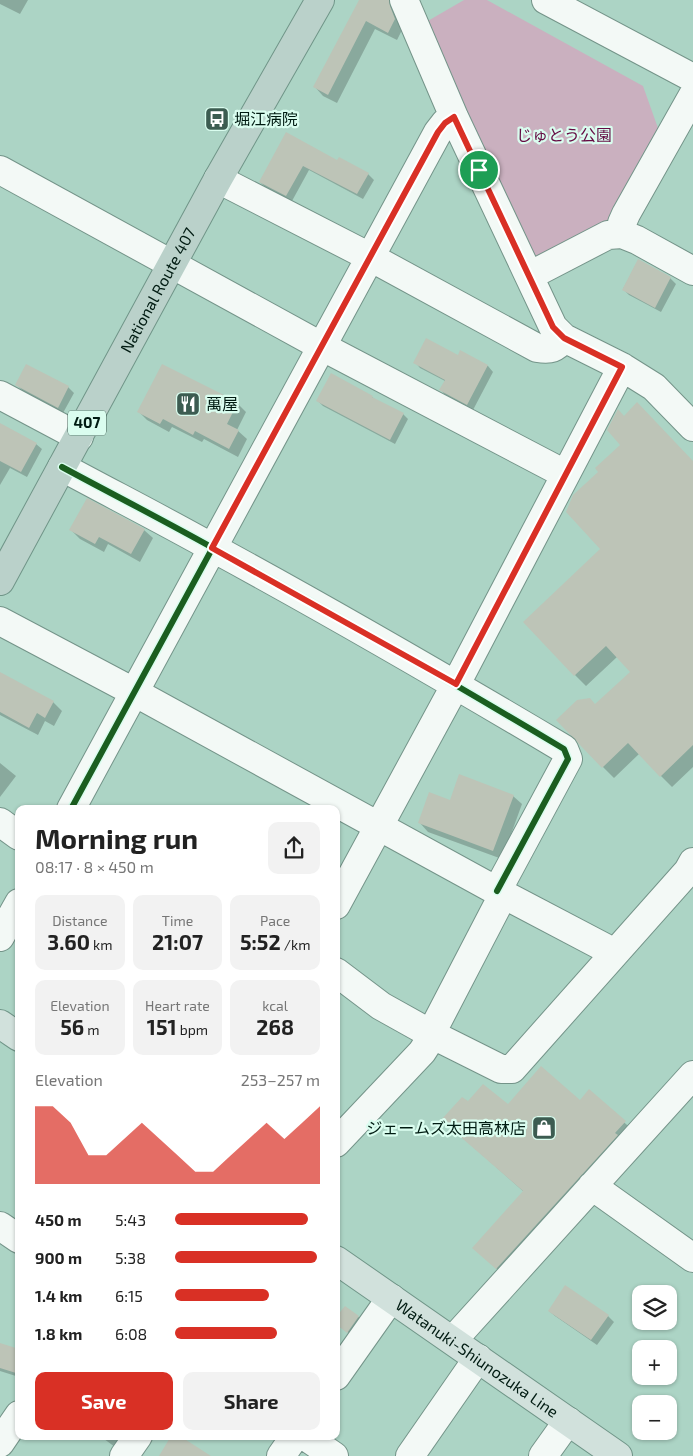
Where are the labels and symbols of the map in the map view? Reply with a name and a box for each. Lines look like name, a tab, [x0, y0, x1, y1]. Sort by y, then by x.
bus stop icon: 堀江病院	[204, 106, 230, 132]
place label: 堀江病院	[234, 109, 298, 128]
park label: じゅとう公園	[516, 125, 612, 144]
pin	[458, 149, 500, 191]
street label: National Route 407	[116, 224, 199, 356]
restaurant icon: 萬屋	[175, 391, 201, 417]
place label: 萬屋	[206, 394, 238, 413]
road number: 407	[68, 410, 106, 436]
shop icon: ジェームズ太田高林店	[531, 1115, 557, 1141]
place label: ジェームズ太田高林店	[366, 1118, 526, 1137]
street label: Watanuki-Shiunozuka Line	[392, 1295, 563, 1421]

